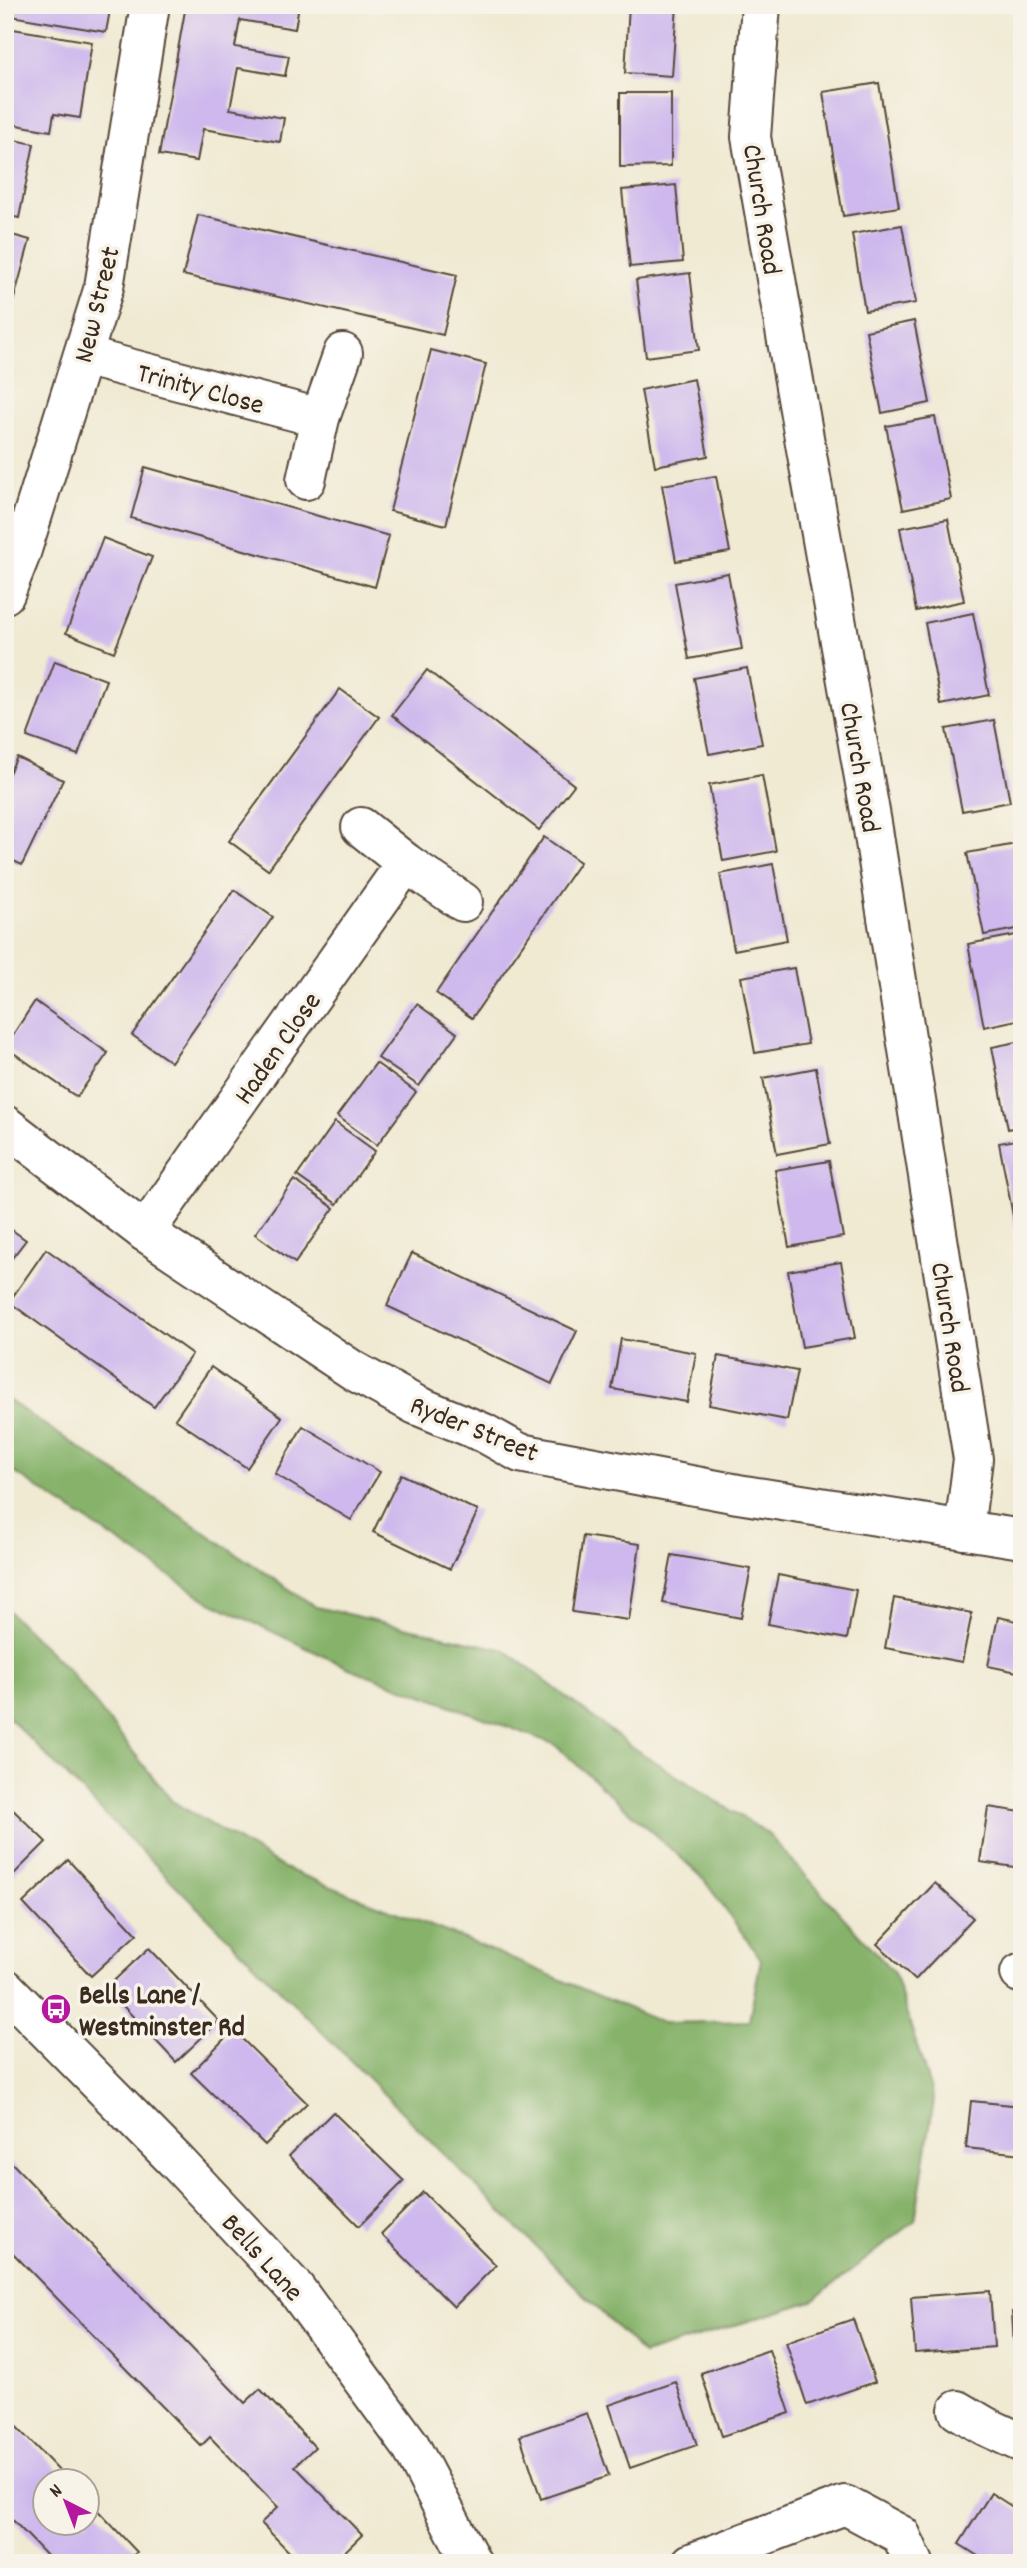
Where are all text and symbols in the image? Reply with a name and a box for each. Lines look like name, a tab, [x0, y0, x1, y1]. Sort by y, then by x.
street label: Church Road	[729, 141, 789, 278]
street label: New Street	[66, 243, 134, 368]
street label: Trinity Close	[132, 356, 268, 428]
street label: Church Road	[826, 699, 888, 836]
street label: Haden Close	[227, 985, 334, 1114]
street label: Church Road	[917, 1259, 977, 1396]
street label: Ryder Street	[403, 1388, 543, 1476]
place label: Bells Lane / Westminster Rd	[79, 1978, 245, 2050]
bus stop icon: Bells Lane / Westminster Rd	[39, 1992, 73, 2026]
street label: Bells Lane	[210, 2206, 311, 2312]
north arrow	[32, 2466, 102, 2536]
text: N	[44, 2479, 69, 2505]

